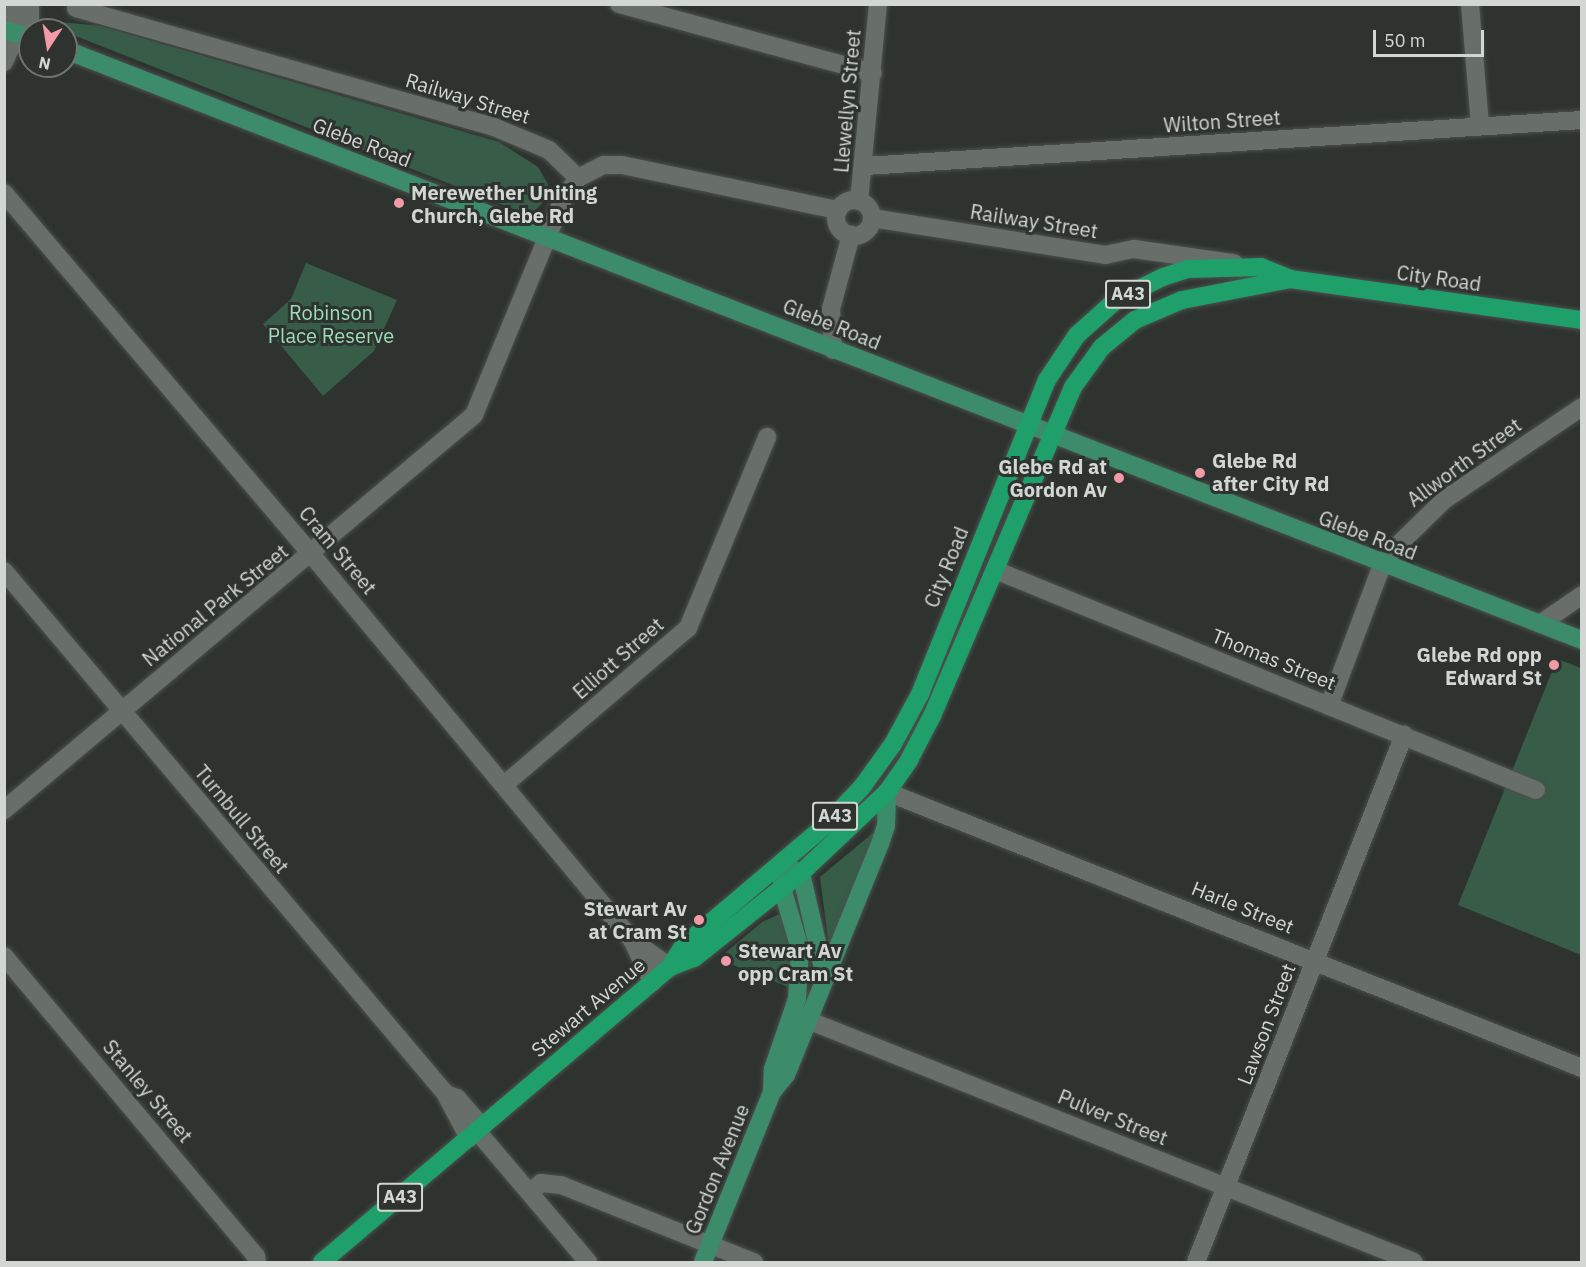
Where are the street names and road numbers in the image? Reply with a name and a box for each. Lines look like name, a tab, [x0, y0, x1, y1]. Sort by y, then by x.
street label: Llewellyn Street	[829, 28, 865, 174]
street label: Railway Street	[403, 68, 533, 128]
street label: Wilton Street	[1163, 105, 1281, 137]
street label: Glebe Road	[309, 112, 415, 172]
street label: Railway Street	[968, 199, 1100, 243]
street label: City Road	[1395, 260, 1483, 296]
road number: A43	[1104, 279, 1152, 309]
street label: Glebe Road	[779, 293, 885, 355]
street label: Allworth Street	[1402, 413, 1526, 511]
street label: Cram Street	[294, 501, 382, 599]
street label: Glebe Road	[1315, 505, 1421, 565]
street label: City Road	[919, 523, 973, 611]
street label: National Park Street	[137, 539, 293, 671]
street label: Elliott Street	[568, 612, 668, 704]
street label: Thomas Street	[1209, 623, 1339, 695]
street label: Turnbull Street	[190, 760, 294, 878]
road number: A43	[811, 801, 859, 831]
street label: Harle Street	[1188, 876, 1298, 938]
street label: Stewart Avenue	[526, 952, 650, 1062]
street label: Lawson Street	[1232, 960, 1300, 1088]
street label: Stanley Street	[98, 1035, 198, 1147]
street label: Pulver Street	[1055, 1084, 1171, 1150]
street label: Gordon Avenue	[680, 1101, 754, 1237]
road number: A43	[376, 1182, 424, 1212]

